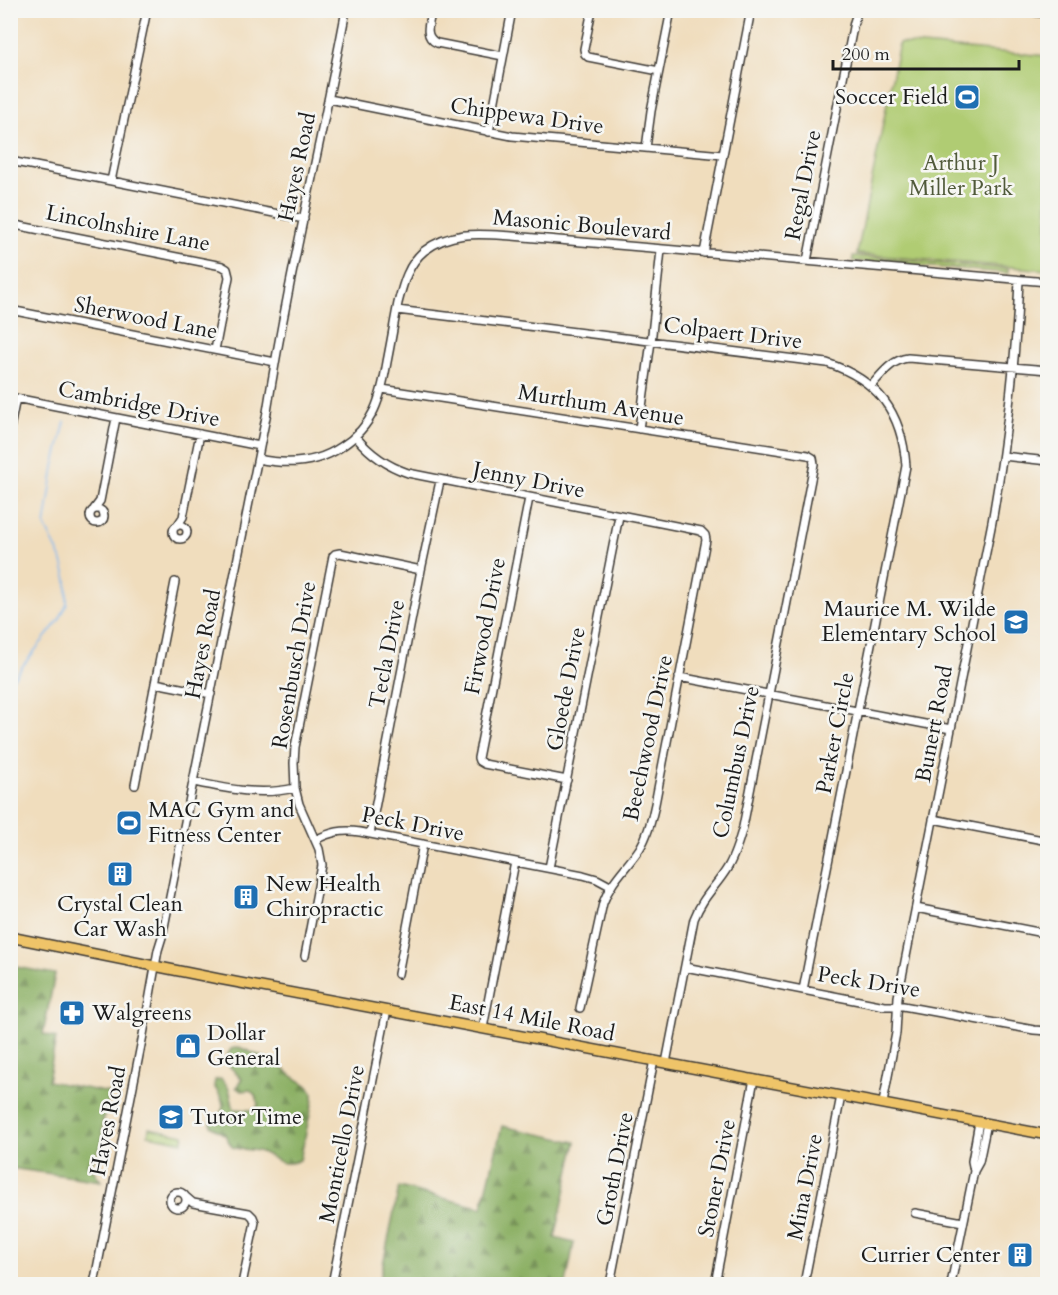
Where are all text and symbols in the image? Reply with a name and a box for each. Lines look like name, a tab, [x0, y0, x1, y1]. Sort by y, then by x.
scale bar	[833, 33, 1019, 71]
text: 200 m	[842, 42, 890, 67]
place label: Soccer Field	[835, 82, 948, 112]
sports icon: Soccer Field	[952, 82, 982, 112]
street label: Chippewa Drive	[448, 90, 606, 142]
street label: Hayes Road	[271, 109, 323, 224]
street label: Regal Drive	[778, 127, 828, 243]
park label: Arthur J Miller Park	[909, 148, 1013, 203]
street label: Lincolnshire Lane	[43, 197, 213, 259]
street label: Masonic Boulevard	[492, 202, 673, 248]
street label: Sherwood Lane	[72, 289, 220, 347]
street label: Colpaert Drive	[662, 310, 804, 356]
street label: Cambridge Drive	[56, 374, 222, 434]
street label: Murthum Avenue	[516, 377, 686, 433]
street label: Jenny Drive	[468, 454, 587, 506]
street label: Firwood Drive	[457, 555, 513, 697]
street label: Rosenbusch Drive	[265, 579, 323, 751]
street label: Hayes Road	[178, 586, 228, 701]
place label: Maurice M. Wilde Elementary School	[821, 594, 996, 649]
street label: Tecla Drive	[362, 597, 412, 711]
school or university icon: Maurice M. Wilde Elementary School	[1001, 607, 1031, 637]
street label: Gloede Drive	[539, 624, 593, 754]
street label: Beechwood Drive	[616, 652, 680, 824]
street label: Bunert Road	[908, 663, 960, 785]
street label: Parker Circle	[809, 670, 861, 796]
street label: Columbus Drive	[705, 683, 767, 841]
place label: MAC Gym and Fitness Center	[148, 795, 295, 850]
street label: Peck Drive	[359, 799, 467, 849]
sports icon: MAC Gym and Fitness Center	[114, 808, 144, 838]
building icon: Crystal Clean Car Wash	[105, 859, 135, 889]
place label: New Health Chiropractic	[266, 869, 383, 924]
building icon: New Health Chiropractic	[231, 882, 261, 912]
place label: Crystal Clean Car Wash	[57, 889, 184, 944]
street label: Peck Drive	[815, 959, 923, 1005]
street label: East 14 Mile Road	[446, 987, 618, 1049]
pharmacy icon: Walgreens	[57, 998, 87, 1028]
place label: Walgreens	[91, 998, 192, 1028]
place label: Dollar General	[207, 1018, 280, 1073]
shop icon: Dollar General	[173, 1031, 203, 1061]
street label: Monticello Drive	[312, 1062, 372, 1226]
street label: Hayes Road	[83, 1063, 133, 1178]
school or university icon: Tutor Time	[156, 1102, 186, 1132]
place label: Tutor Time	[190, 1102, 302, 1132]
street label: Groth Drive	[589, 1109, 641, 1229]
street label: Stoner Drive	[691, 1116, 743, 1240]
street label: Mina Drive	[780, 1131, 830, 1243]
place label: Currier Center	[861, 1240, 1001, 1270]
building icon: Currier Center	[1005, 1240, 1035, 1270]

